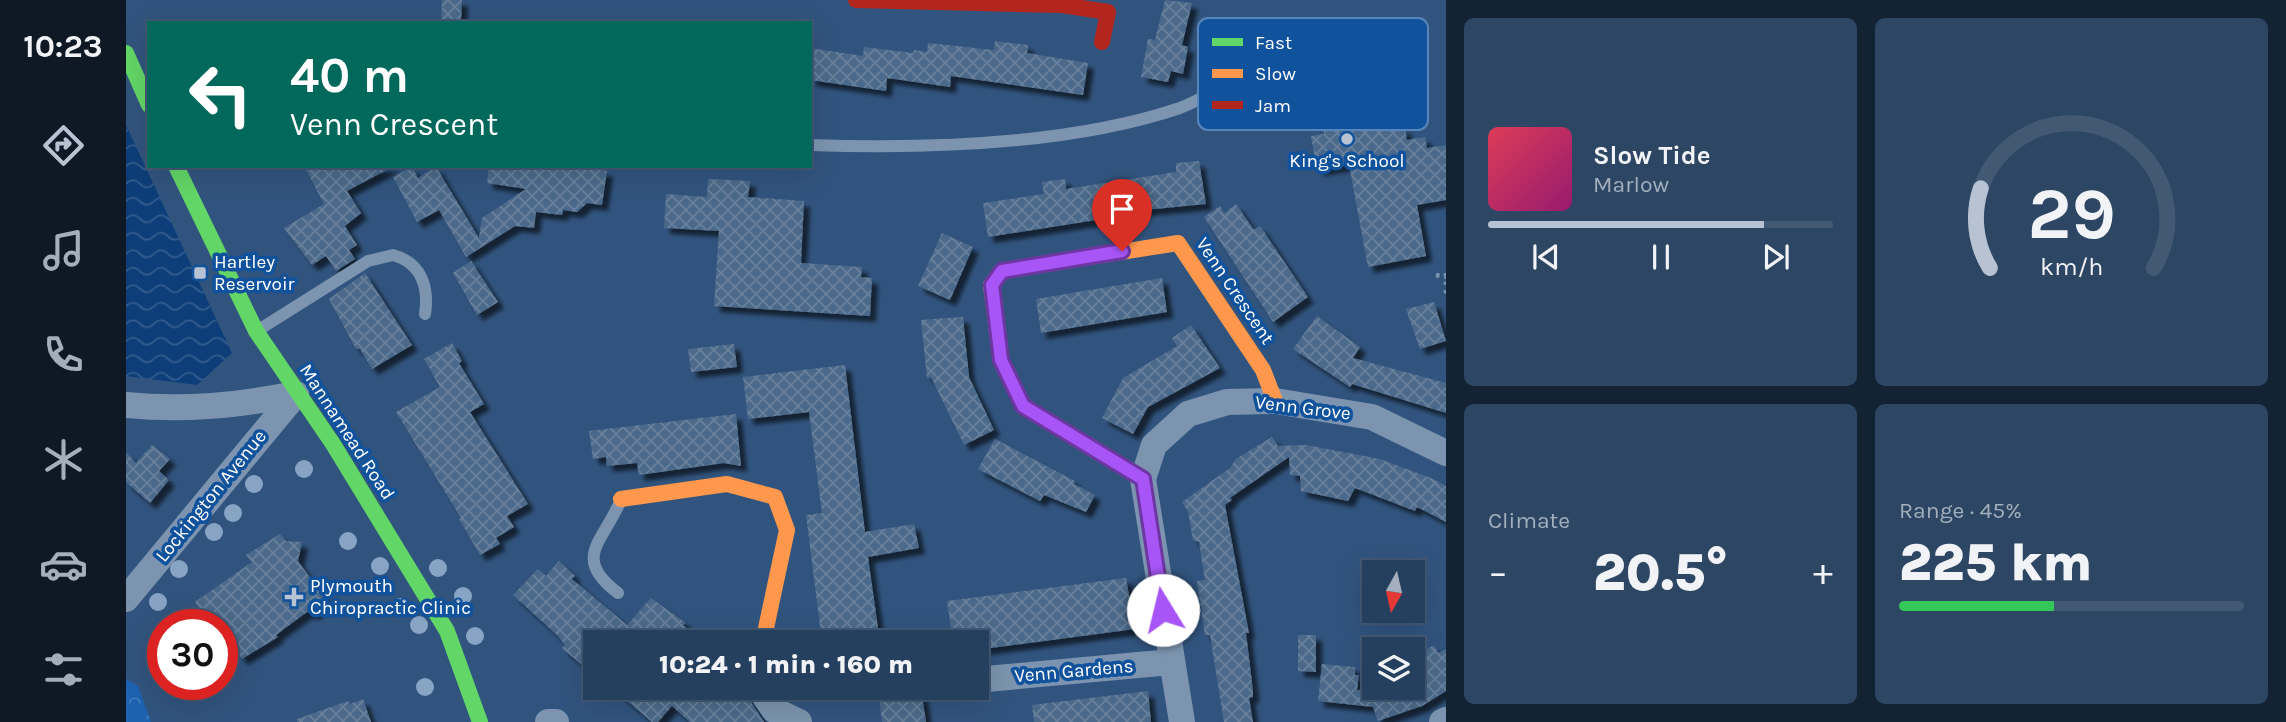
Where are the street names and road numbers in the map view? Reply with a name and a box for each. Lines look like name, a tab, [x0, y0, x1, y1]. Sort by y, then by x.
street label: Venn Crescent	[1191, 234, 1279, 348]
street label: Mannamead Road	[295, 360, 399, 504]
street label: Venn Grove	[1254, 391, 1352, 425]
street label: Lockington Avenue	[151, 425, 271, 567]
street label: Venn Gardens	[1014, 655, 1134, 687]

